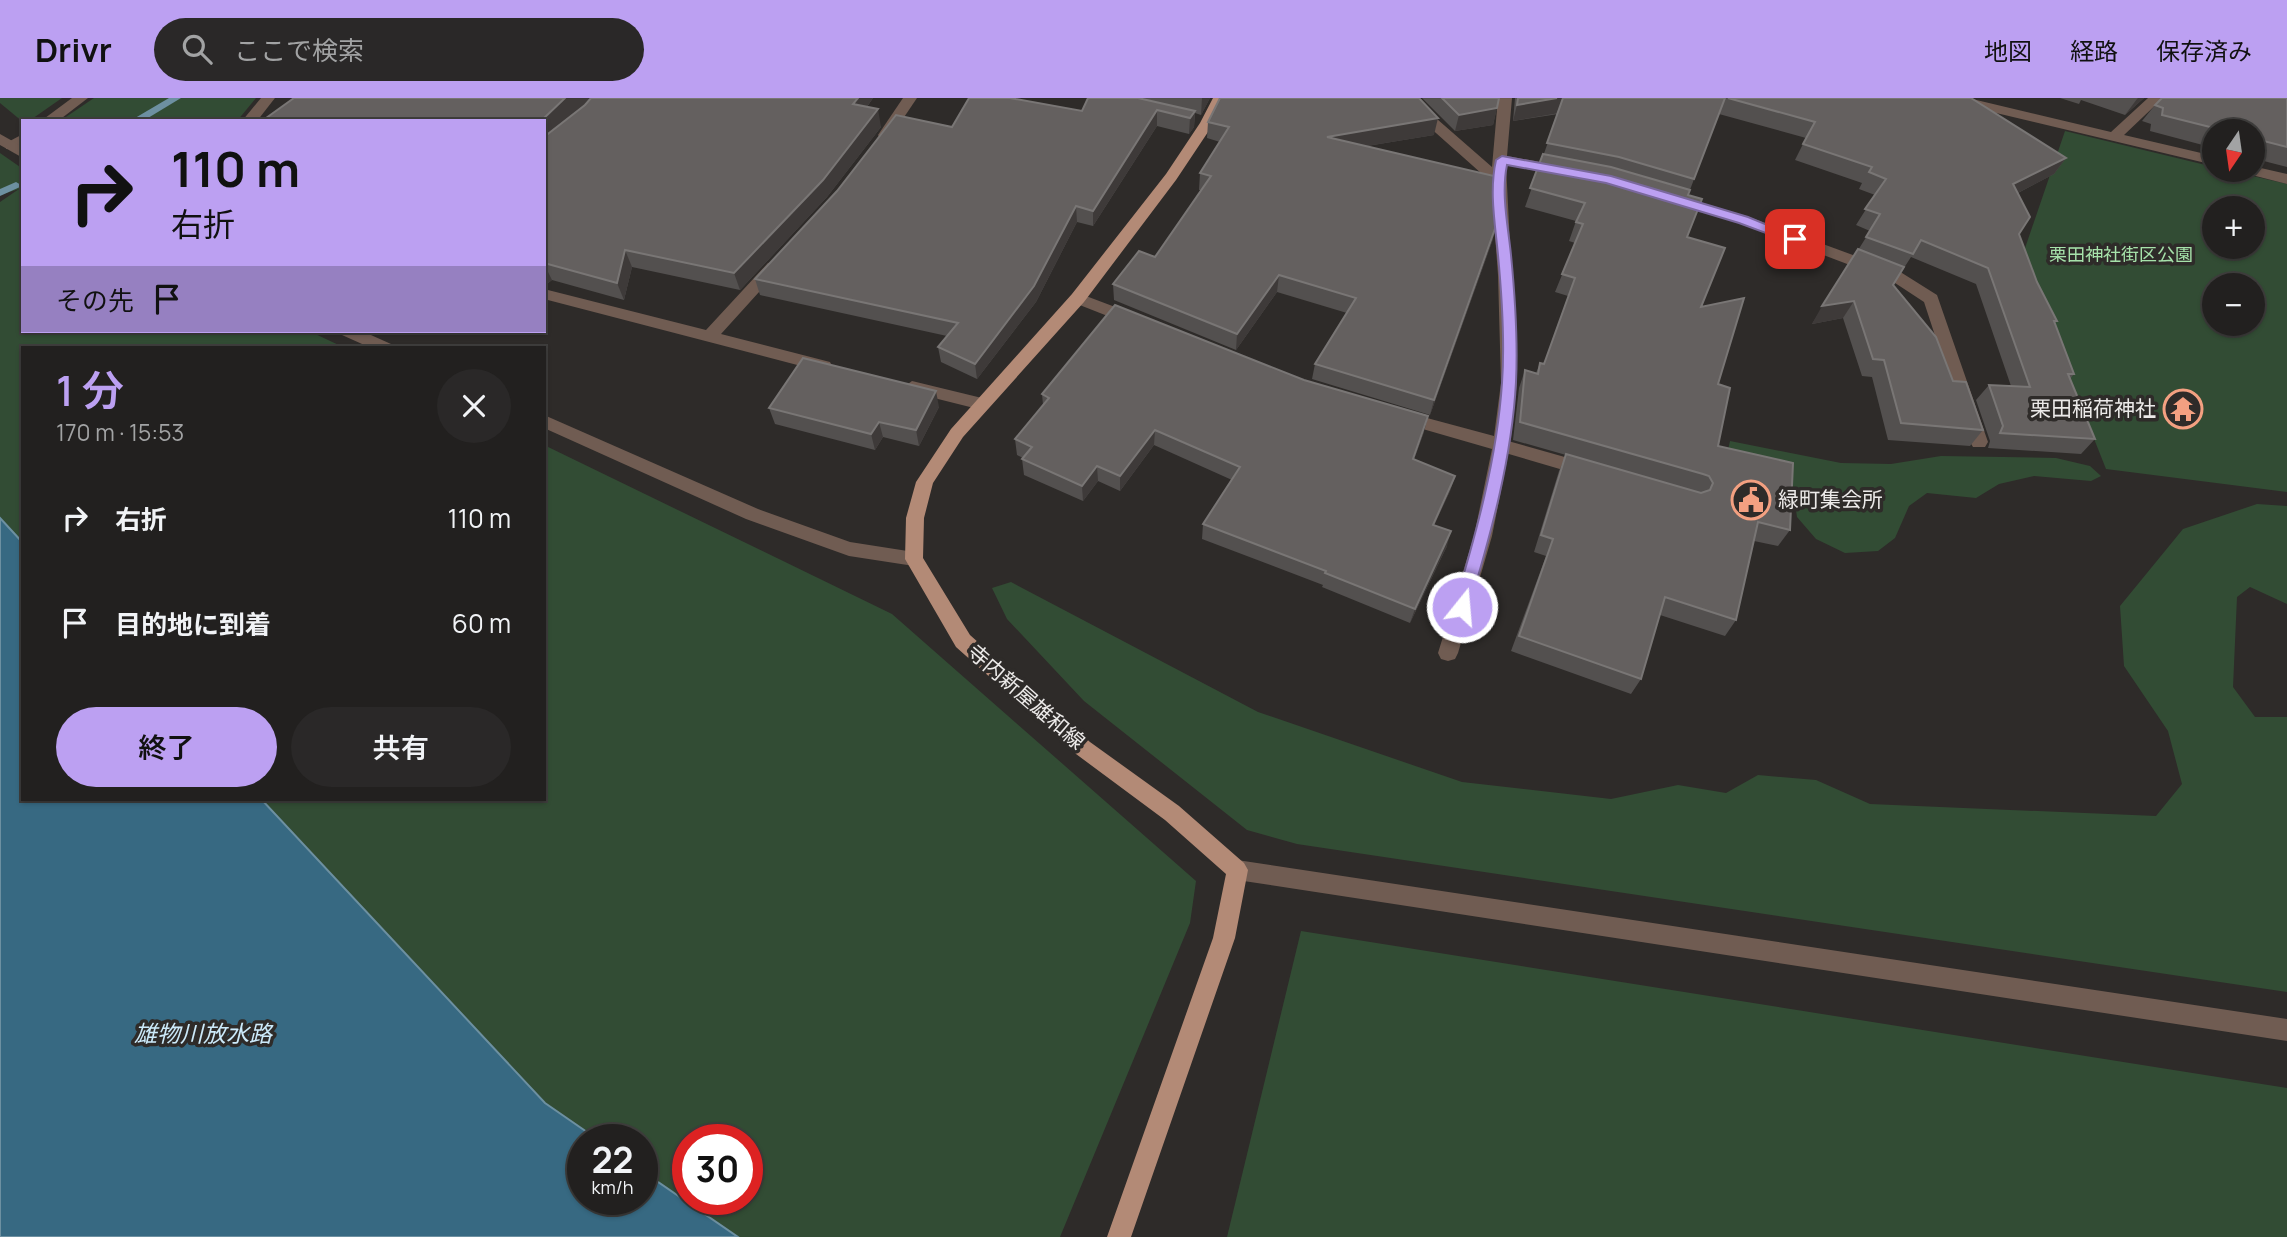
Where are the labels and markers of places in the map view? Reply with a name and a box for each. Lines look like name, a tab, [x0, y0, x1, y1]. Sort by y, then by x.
pin	[1765, 209, 1825, 269]
temple icon: 栗田稲荷神社	[2162, 388, 2204, 430]
place label: 栗田稲荷神社	[2030, 394, 2156, 422]
public building icon: 緑町集会所	[1730, 479, 1772, 521]
place label: 緑町集会所	[1778, 485, 1883, 513]

